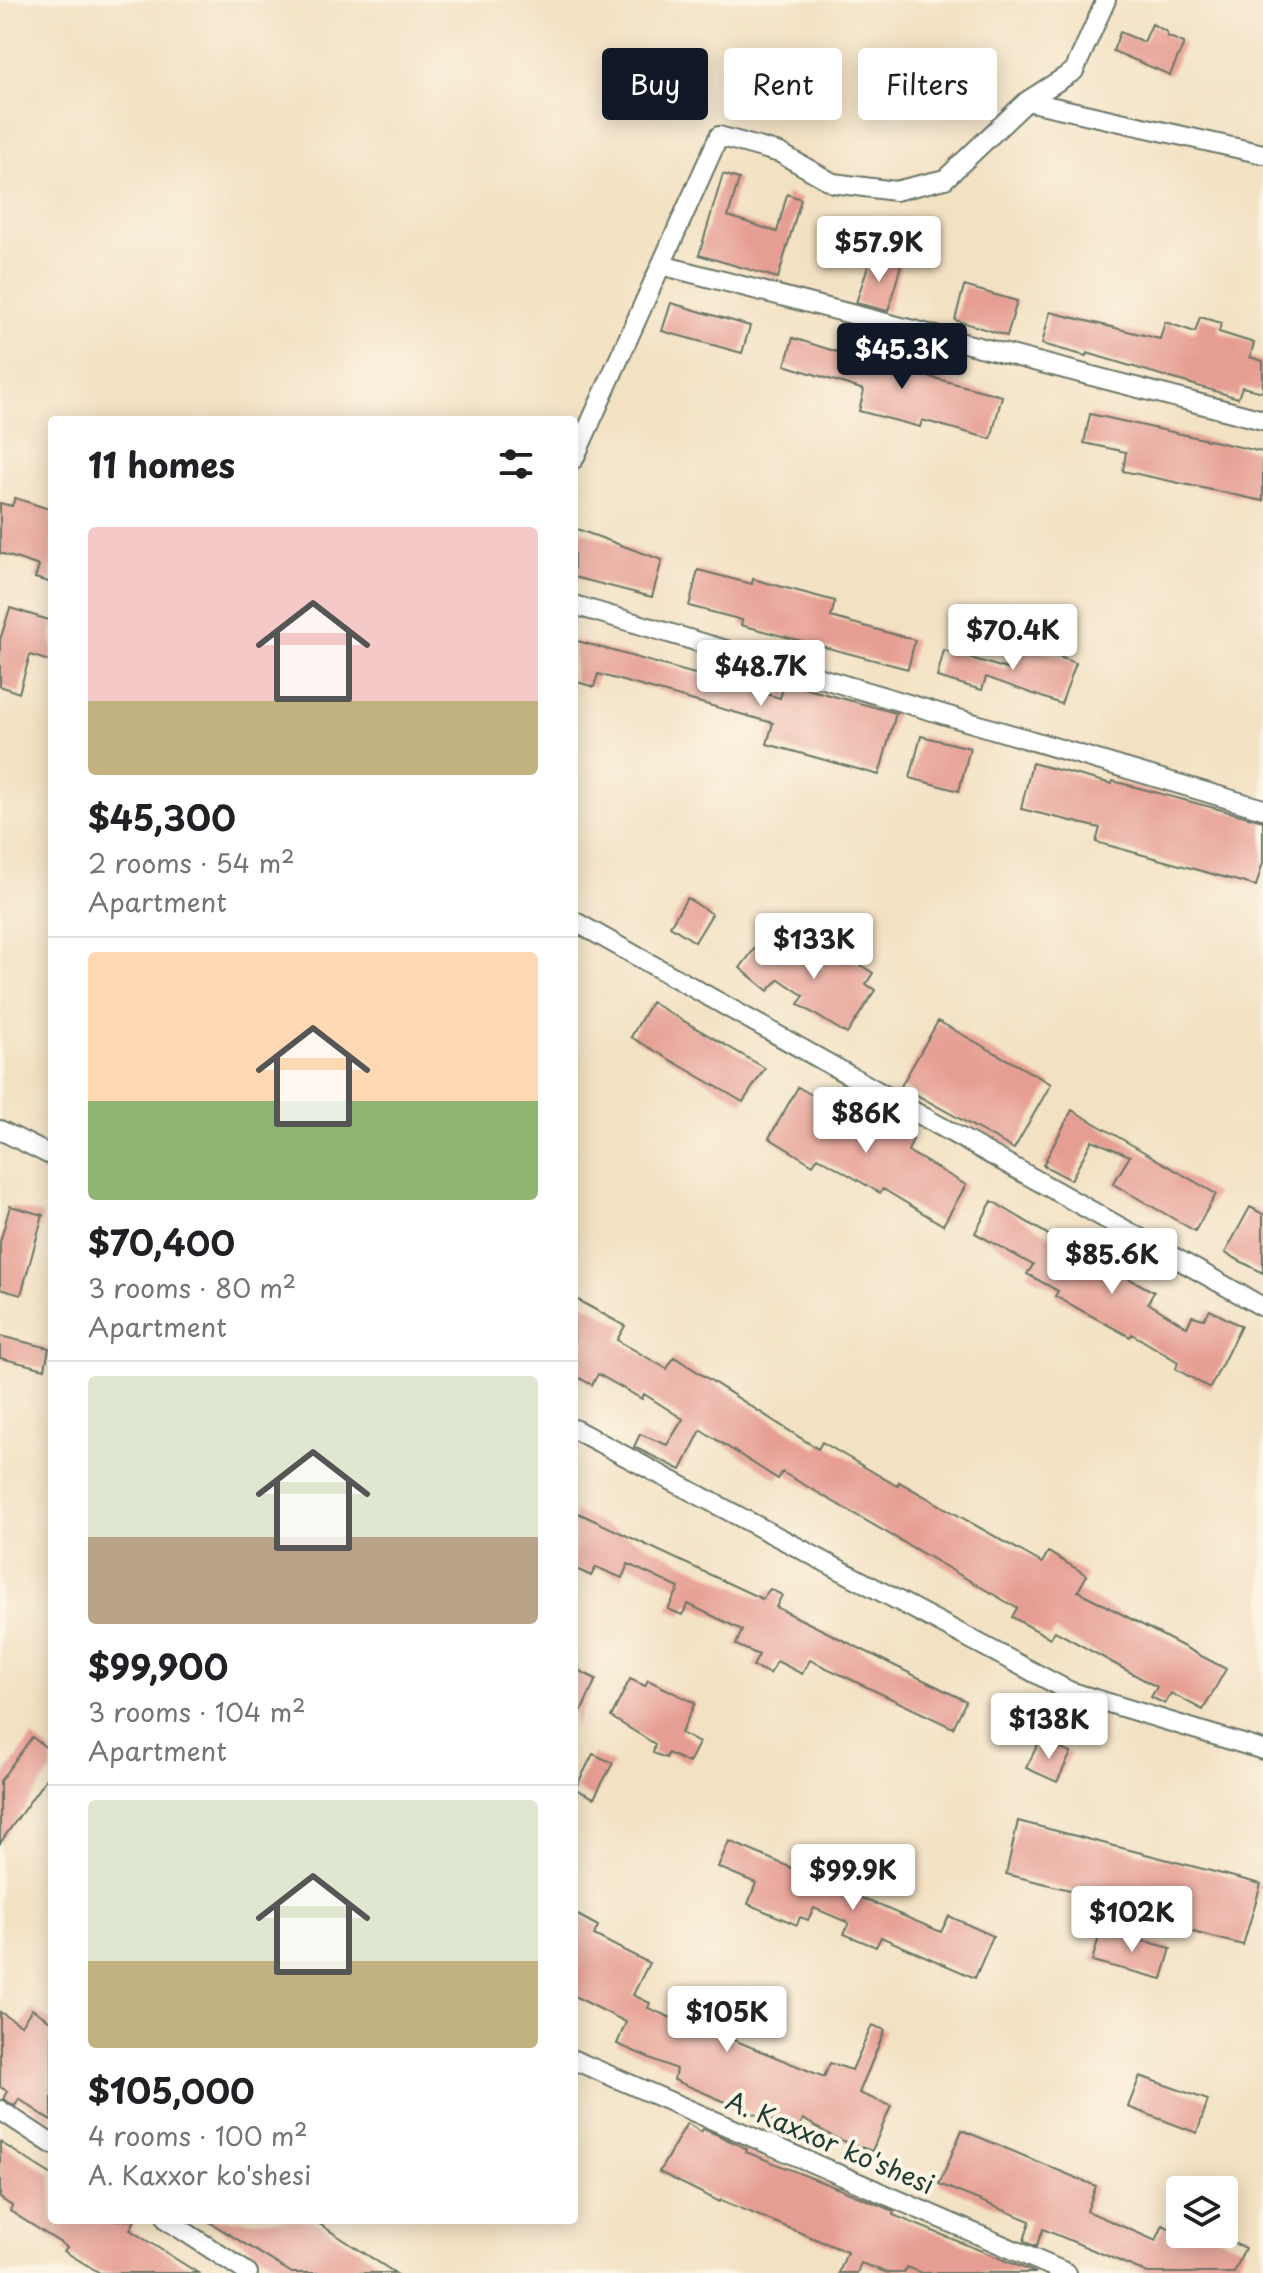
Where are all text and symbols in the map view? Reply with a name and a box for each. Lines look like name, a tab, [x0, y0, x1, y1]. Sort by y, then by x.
chip: Buy	[602, 48, 708, 120]
chip: Rent	[724, 48, 842, 120]
chip: Filters	[858, 48, 997, 120]
pin: $57.9K	[814, 216, 944, 284]
text: $57.9K	[835, 222, 923, 261]
pin: $45.3K	[837, 323, 967, 391]
text: $45.3K	[855, 329, 949, 368]
text: 11 homes	[88, 438, 235, 490]
icon: filters	[494, 442, 538, 486]
icon: home	[241, 579, 385, 723]
pin: $70.4K	[948, 604, 1078, 672]
text: $70.4K	[966, 610, 1060, 649]
pin: $48.7K	[696, 640, 826, 708]
text: $48.7K	[715, 646, 807, 685]
text: $45,300	[88, 791, 236, 843]
text: 2 rooms · 54 m²	[88, 843, 295, 882]
text: Apartment	[88, 882, 227, 921]
pin: $133K	[758, 913, 870, 981]
text: $133K	[773, 919, 855, 958]
icon: home	[241, 1004, 385, 1148]
pin: $86K	[819, 1087, 913, 1155]
text: $86K	[831, 1093, 901, 1132]
text: $70,400	[88, 1216, 235, 1268]
pin: $85.6K	[1047, 1228, 1177, 1296]
text: $85.6K	[1065, 1234, 1159, 1273]
text: 3 rooms · 80 m²	[88, 1268, 296, 1307]
text: Apartment	[88, 1307, 227, 1346]
icon: home	[241, 1428, 385, 1572]
text: $99,900	[88, 1640, 228, 1692]
text: 3 rooms · 104 m²	[88, 1692, 306, 1731]
pin: $138K	[993, 1693, 1105, 1761]
text: $138K	[1009, 1699, 1089, 1738]
text: Apartment	[88, 1731, 227, 1770]
pin: $99.9K	[788, 1844, 918, 1912]
text: $99.9K	[809, 1850, 897, 1889]
icon: home	[241, 1852, 385, 1996]
pin: $102K	[1076, 1886, 1188, 1954]
text: $102K	[1089, 1892, 1175, 1931]
pin: $105K	[671, 1986, 783, 2054]
text: $105K	[686, 1992, 768, 2031]
text: $105,000	[88, 2064, 255, 2116]
street label: A. Kaxxor ko'shesi	[720, 2080, 941, 2203]
text: 4 rooms · 100 m²	[88, 2116, 308, 2155]
text: A. Kaxxor ko'shesi	[88, 2155, 311, 2194]
map controls	[1166, 2176, 1238, 2248]
button: layers	[1166, 2176, 1238, 2248]

